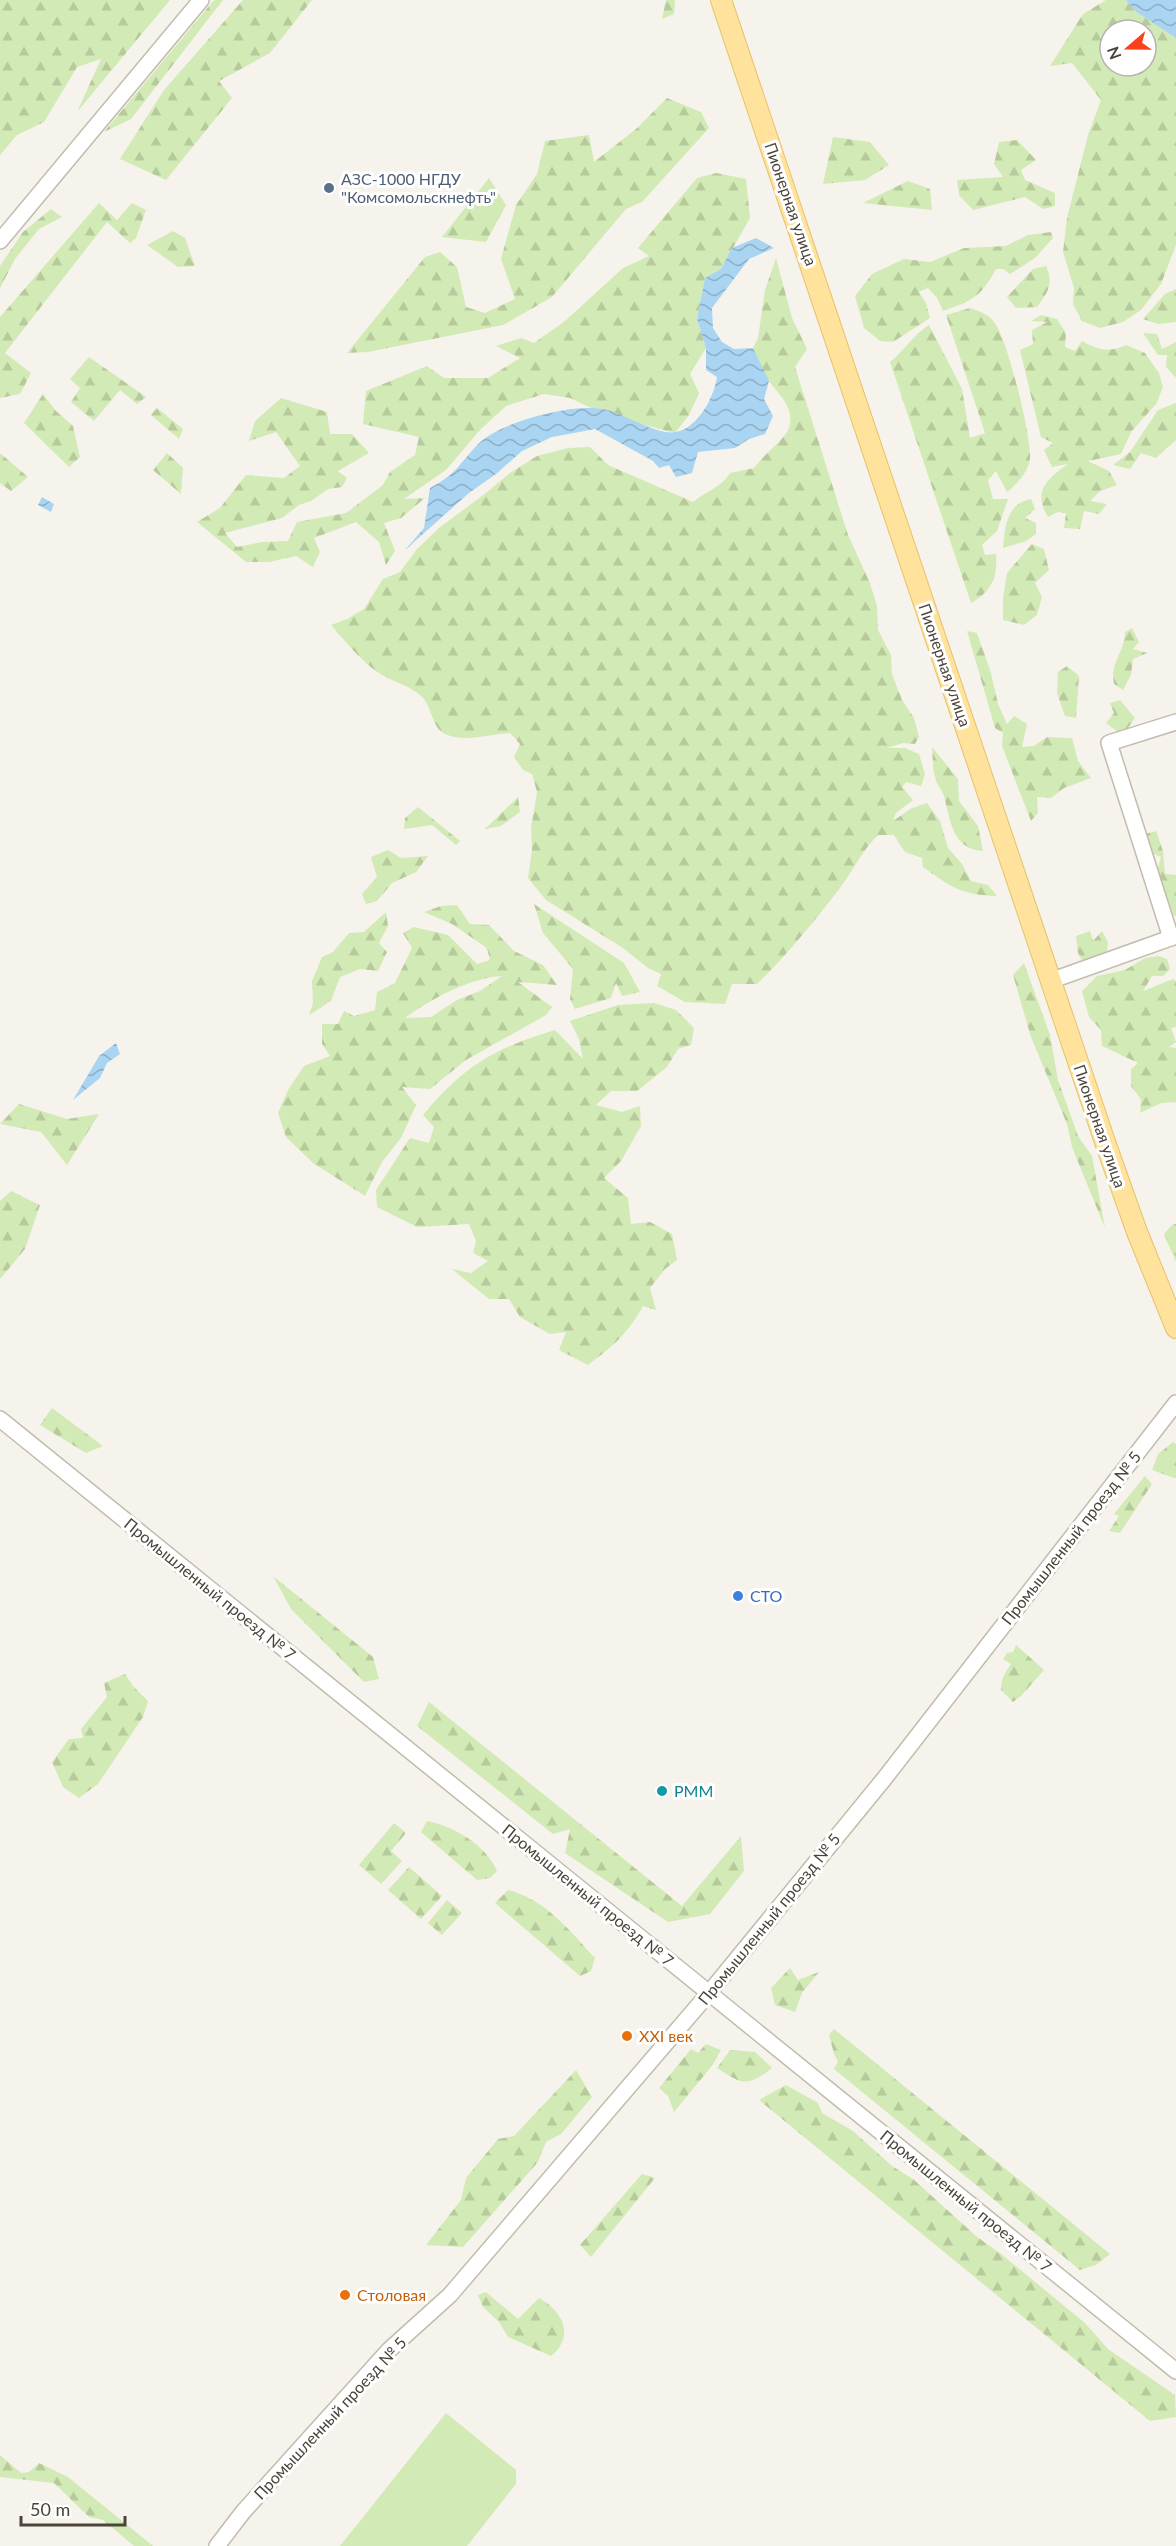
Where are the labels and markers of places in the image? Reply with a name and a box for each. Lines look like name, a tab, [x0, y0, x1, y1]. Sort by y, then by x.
place label: АЗС-1000 НГДУ "Комсомольскнефть"	[341, 169, 496, 206]
marker: АЗС-1000 НГДУ "Комсомольскнефть"	[322, 181, 336, 195]
place label: СТО	[750, 1586, 783, 1605]
marker: СТО	[731, 1589, 745, 1603]
place label: РММ	[674, 1781, 713, 1800]
marker: РММ	[655, 1784, 669, 1798]
place label: XXI век	[639, 2026, 694, 2045]
marker: XXI век	[620, 2029, 634, 2043]
place label: Столовая	[357, 2285, 426, 2304]
marker: Столовая	[338, 2288, 352, 2302]

